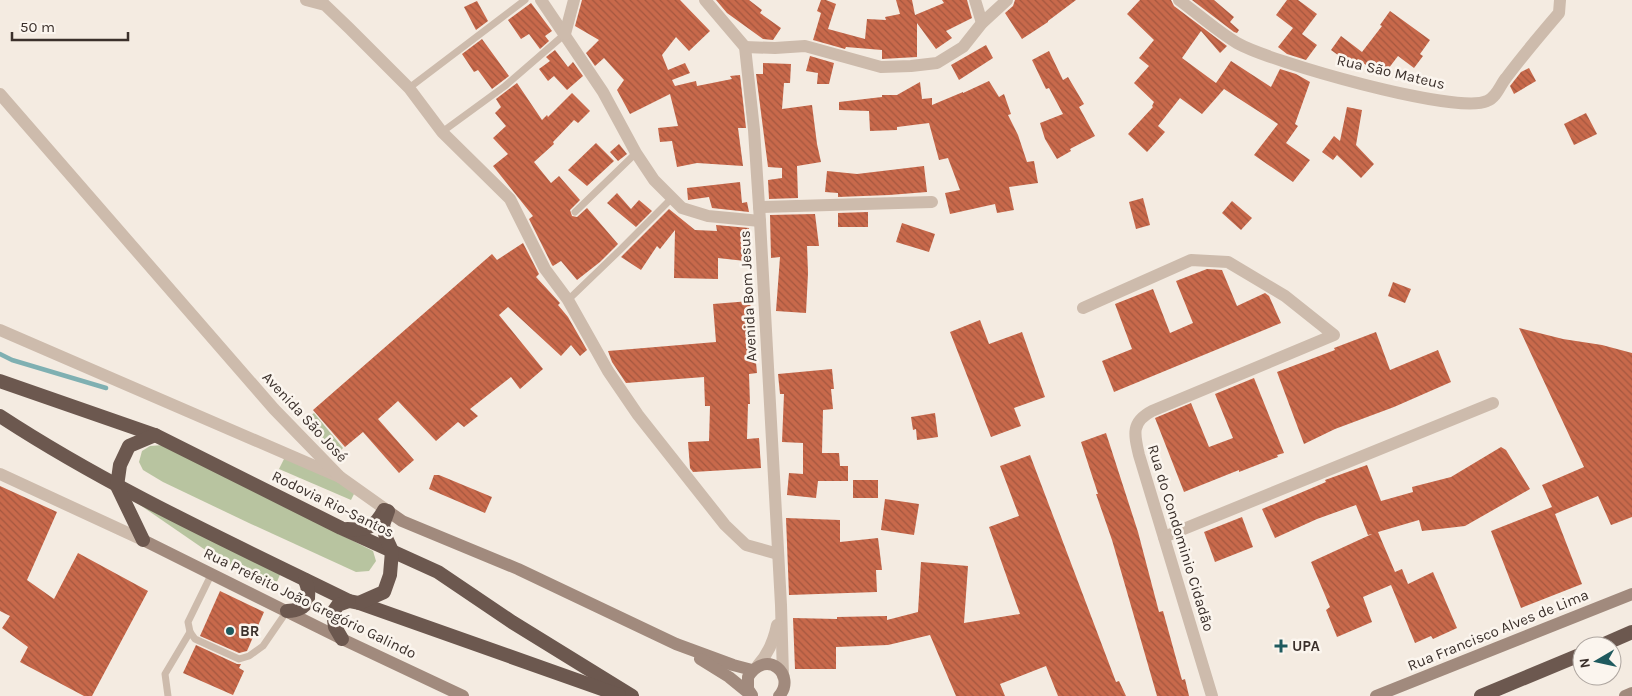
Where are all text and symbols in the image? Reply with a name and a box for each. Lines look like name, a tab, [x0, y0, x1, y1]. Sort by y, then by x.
scale bar	[12, 10, 129, 42]
text: 50 m	[20, 18, 55, 36]
street label: Rua São Mateus	[1335, 51, 1447, 93]
street label: Avenida Bom Jesus	[736, 230, 760, 362]
street label: Avenida São José	[259, 368, 351, 466]
street label: Rua do Condominio Cidadão	[1144, 443, 1218, 633]
street label: Rodovia Rio-Santos	[269, 467, 397, 541]
street label: Rua Prefeito João Gregório Galindo	[201, 544, 419, 662]
street label: Rua Francisco Alves de Lima	[1405, 585, 1591, 675]
place label: BR	[240, 622, 259, 640]
marker: BR	[224, 625, 236, 637]
north arrow	[1572, 636, 1622, 686]
place label: UPA	[1292, 637, 1320, 655]
marker: UPA	[1274, 639, 1288, 653]
text: N	[1575, 657, 1594, 669]

